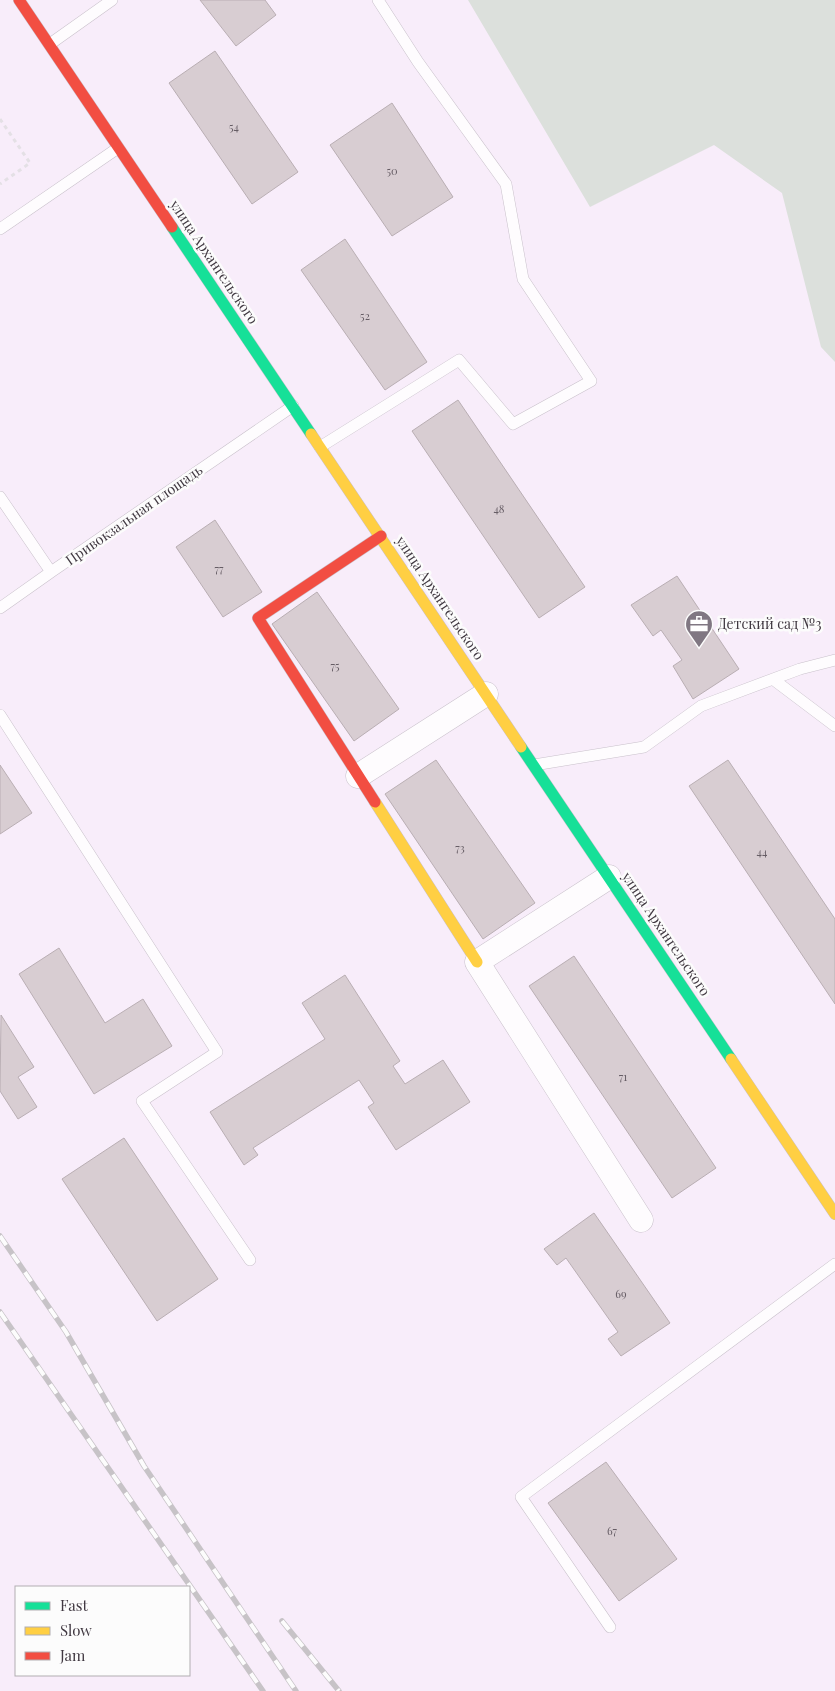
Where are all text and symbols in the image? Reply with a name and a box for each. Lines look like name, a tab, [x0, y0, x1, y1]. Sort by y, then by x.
house number: 54	[229, 119, 240, 134]
house number: 50	[386, 163, 398, 178]
street label: улица Архангельского	[165, 195, 263, 328]
house number: 52	[360, 308, 370, 323]
street label: Привокзальная площадь	[61, 460, 206, 569]
house number: 48	[493, 501, 505, 516]
street label: улица Архангельского	[391, 531, 489, 664]
house number: 77	[215, 561, 224, 576]
office icon: Детский сад №3	[684, 609, 714, 648]
place label: Детский сад №3	[718, 614, 822, 633]
house number: 75	[330, 658, 340, 673]
house number: 73	[455, 840, 465, 855]
house number: 44	[757, 844, 768, 859]
street label: улица Архангельского	[617, 867, 715, 1000]
house number: 71	[619, 1069, 627, 1084]
house number: 69	[615, 1286, 627, 1301]
house number: 67	[607, 1523, 618, 1538]
legend	[15, 1586, 190, 1676]
text: Fast	[60, 1595, 89, 1615]
text: Slow	[60, 1620, 92, 1640]
text: Jam	[59, 1645, 86, 1665]

